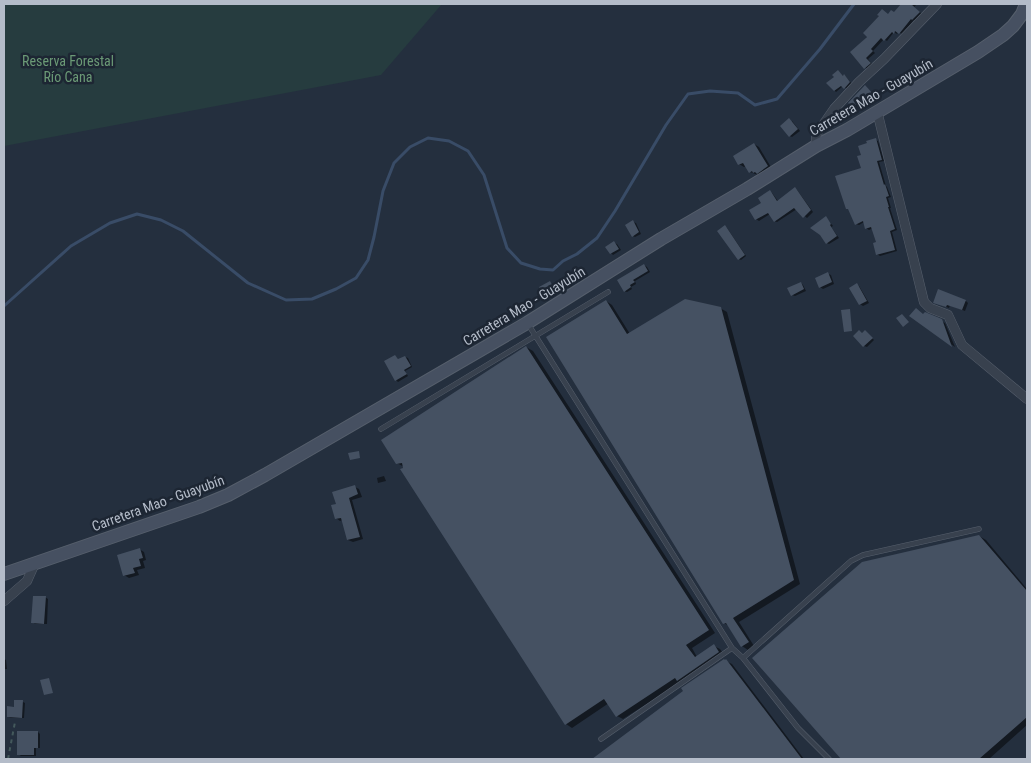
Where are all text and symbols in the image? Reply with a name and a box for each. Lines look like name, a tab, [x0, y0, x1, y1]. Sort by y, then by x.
park label: Reserva Forestal Río Cana	[22, 53, 114, 85]
street label: Carretera Mao - Guayubín	[807, 55, 935, 139]
street label: Carretera Mao - Guayubín	[460, 263, 588, 349]
street label: Carretera Mao - Guayubín	[90, 472, 226, 534]

